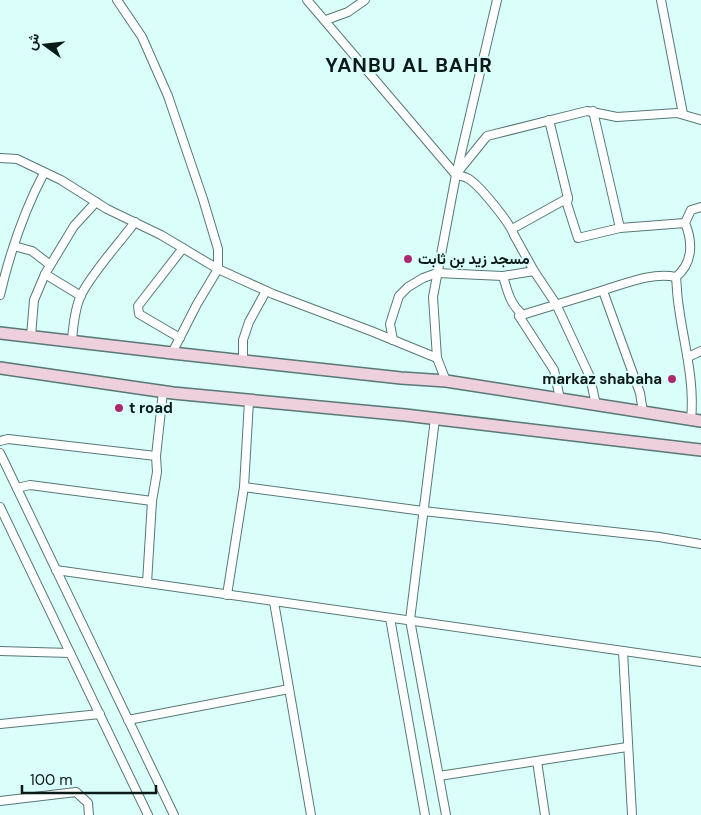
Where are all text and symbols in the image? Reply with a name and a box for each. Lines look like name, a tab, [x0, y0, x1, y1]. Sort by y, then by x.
north arrow	[20, 20, 70, 70]
text: ش	[22, 31, 43, 52]
district label: YANBU AL BAHR	[325, 52, 493, 78]
place label: مسجد زيد بن ثابت	[418, 249, 530, 269]
marker: مسجد زيد بن ثابت	[402, 253, 414, 265]
place label: markaz shabaha	[542, 369, 662, 389]
marker: markaz shabaha	[666, 373, 678, 385]
place label: t road	[129, 398, 173, 418]
marker: t road	[113, 402, 125, 414]
scale bar	[22, 762, 156, 794]
text: 100 m	[30, 770, 73, 790]

